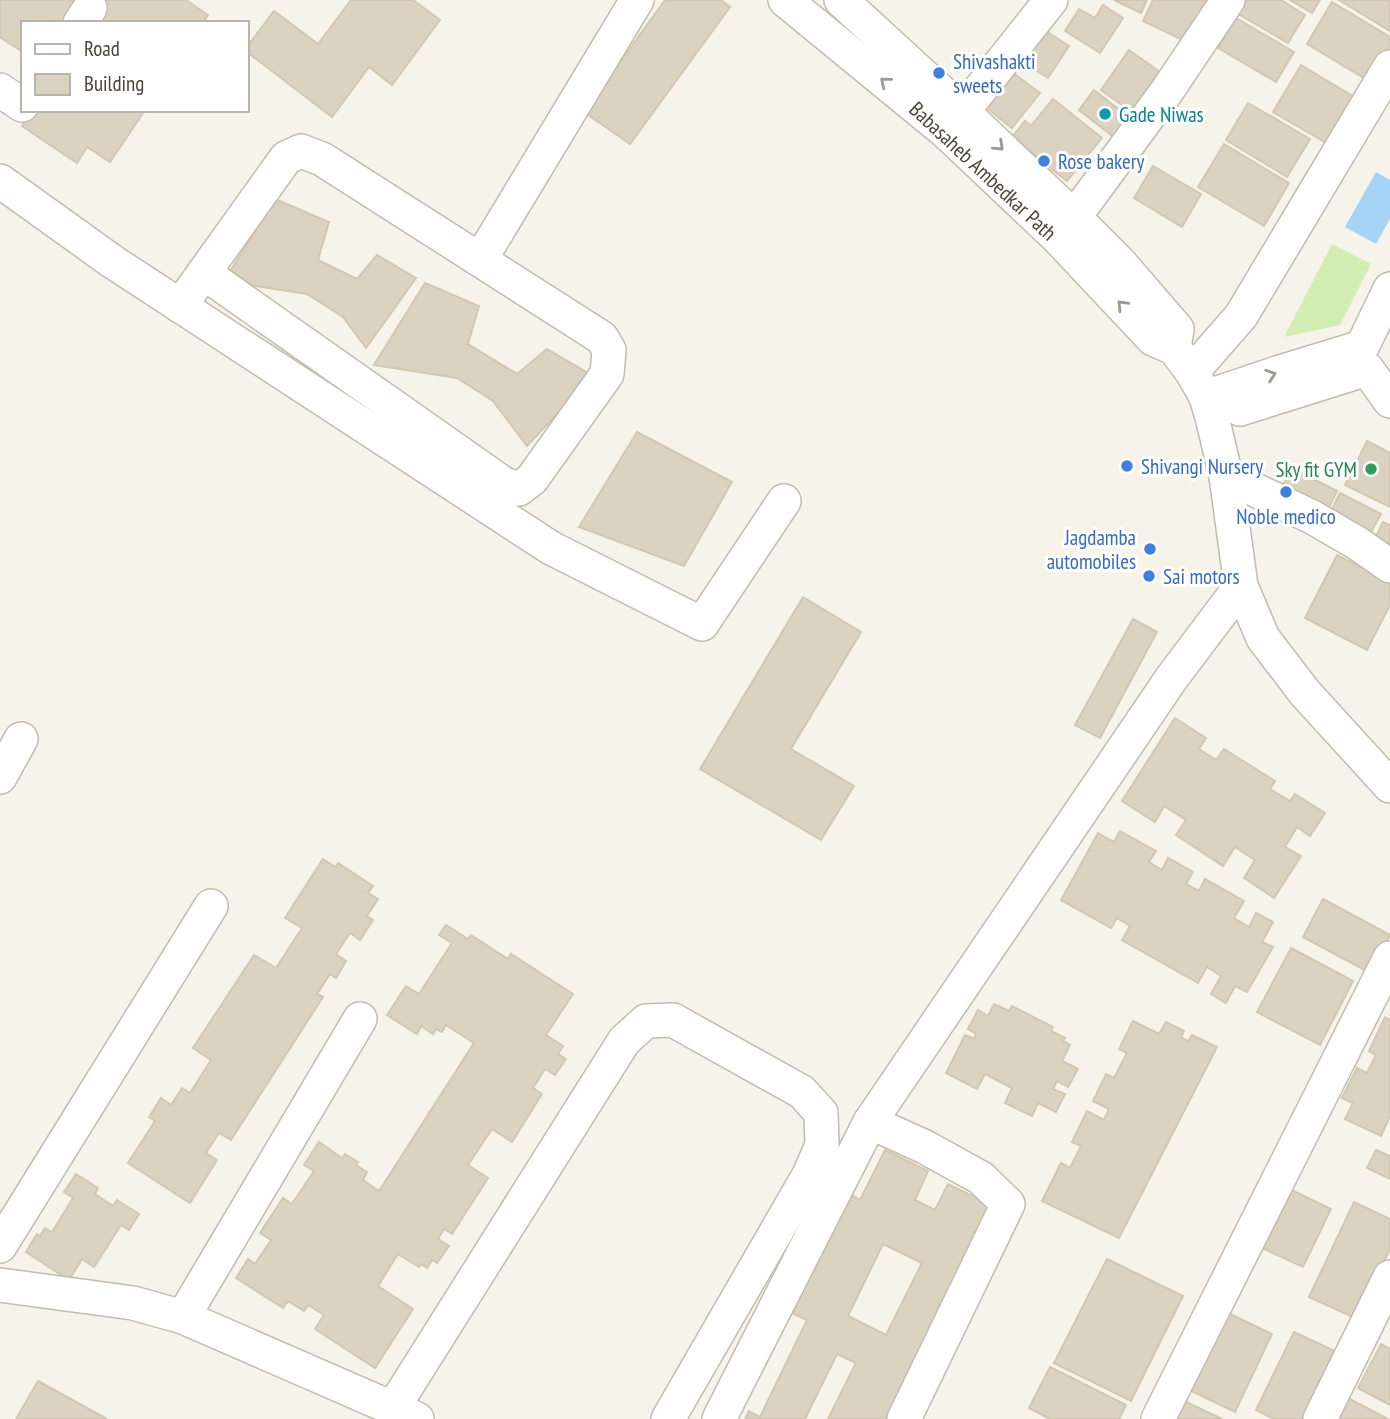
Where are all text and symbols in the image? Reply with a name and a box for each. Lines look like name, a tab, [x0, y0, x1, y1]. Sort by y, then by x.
legend	[21, 21, 248, 112]
text: Road	[84, 35, 120, 62]
place label: Shivashakti sweets	[953, 48, 1036, 99]
marker: Shivashakti sweets	[931, 65, 947, 81]
text: Building	[84, 70, 144, 97]
one-way arrow	[881, 78, 893, 91]
street label: Babasaheb Ambedkar Path	[904, 96, 1062, 246]
place label: Gade Niwas	[1119, 101, 1204, 128]
marker: Gade Niwas	[1097, 106, 1113, 122]
one-way arrow	[991, 138, 1004, 151]
place label: Rose bakery	[1058, 148, 1144, 175]
marker: Rose bakery	[1036, 153, 1052, 169]
one-way arrow	[1118, 300, 1131, 313]
one-way arrow	[1264, 369, 1276, 383]
place label: Shivangi Nursery	[1141, 453, 1263, 480]
place label: Sky fit GYM	[1275, 456, 1357, 483]
marker: Shivangi Nursery	[1119, 458, 1135, 474]
marker: Sky fit GYM	[1363, 461, 1379, 477]
marker: Noble medico	[1278, 484, 1294, 500]
place label: Noble medico	[1236, 503, 1336, 530]
place label: Jagdamba automobiles	[1047, 524, 1136, 575]
marker: Jagdamba automobiles	[1142, 541, 1158, 557]
place label: Sai motors	[1163, 563, 1240, 590]
marker: Sai motors	[1141, 568, 1157, 584]

